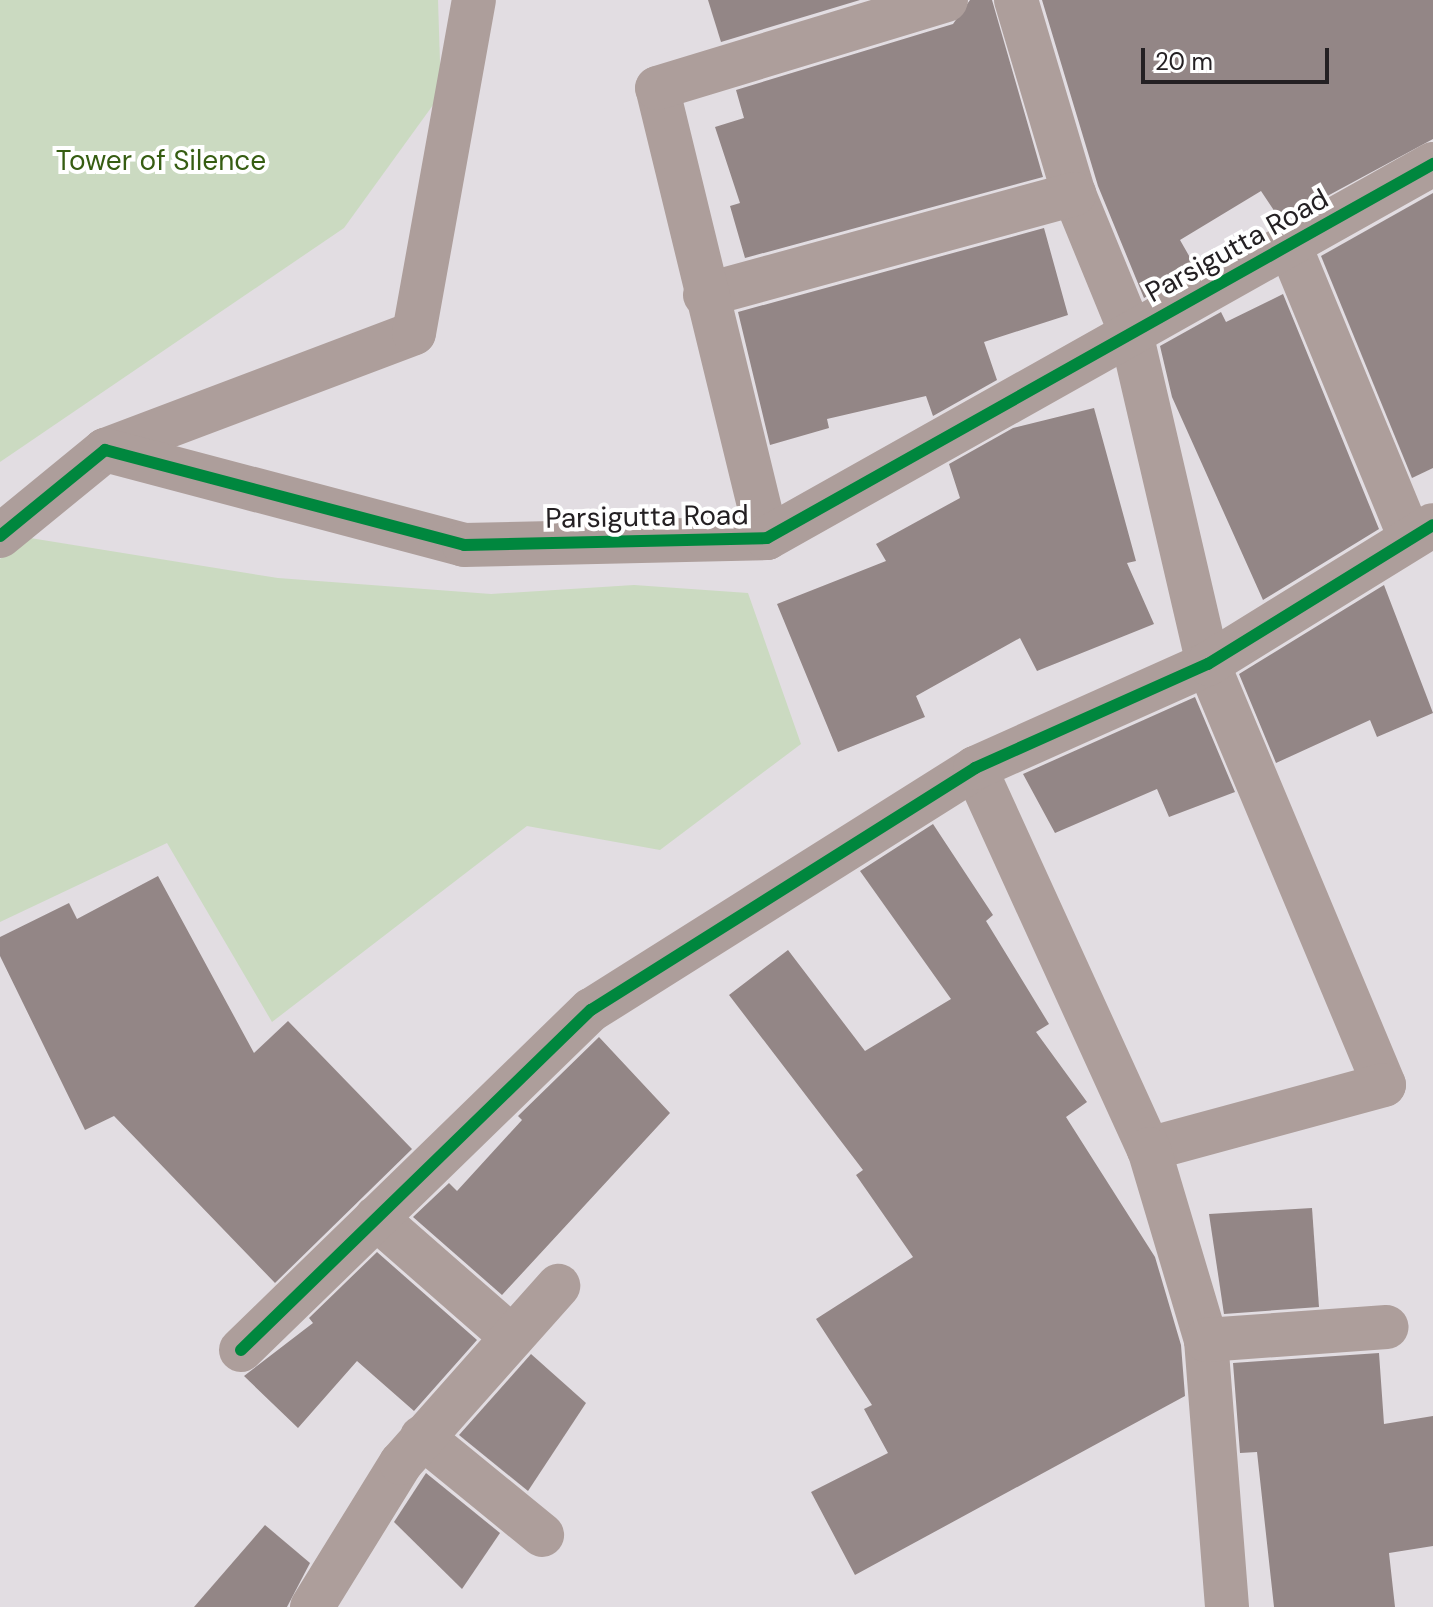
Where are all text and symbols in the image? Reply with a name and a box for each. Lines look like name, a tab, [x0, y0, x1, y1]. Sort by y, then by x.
scale bar	[1145, 32, 1333, 82]
text: 20 m	[1155, 46, 1213, 77]
park label: Tower of Silence	[56, 144, 266, 178]
street label: Parsigutta Road	[1140, 182, 1334, 310]
street label: Parsigutta Road	[545, 498, 749, 536]

